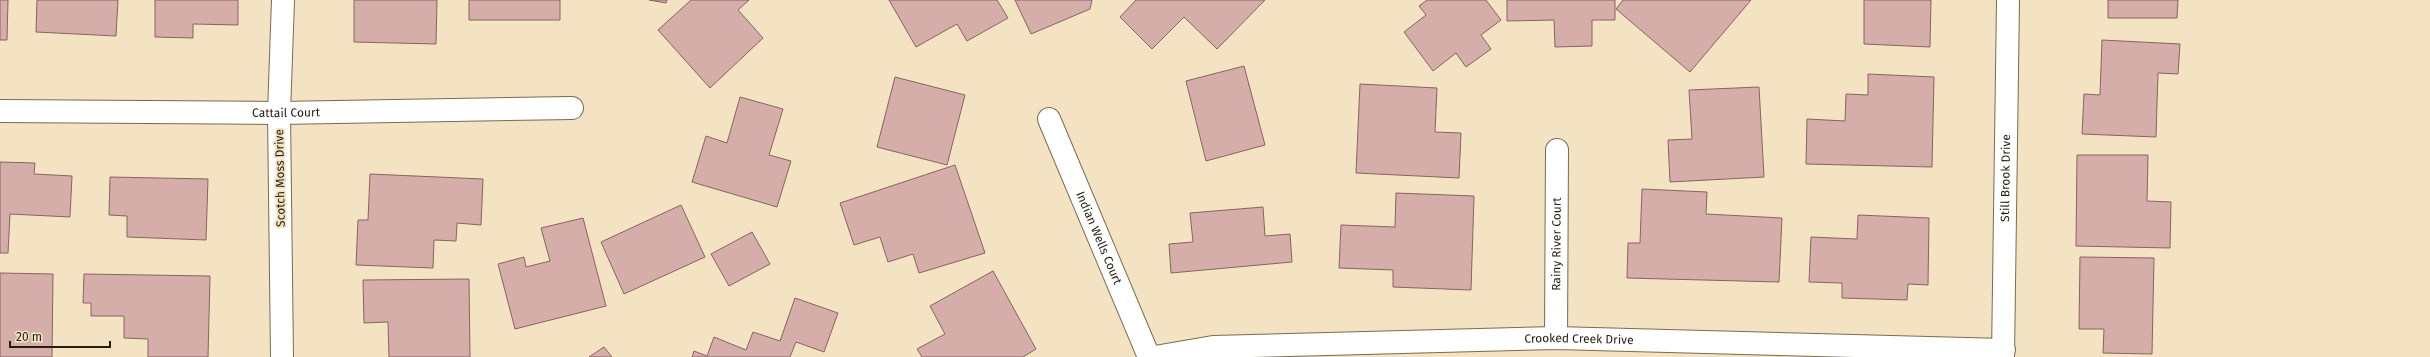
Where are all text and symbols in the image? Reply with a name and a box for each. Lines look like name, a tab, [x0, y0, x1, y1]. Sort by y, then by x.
street label: Cattail Court	[252, 105, 321, 120]
street label: Scotch Moss Drive	[272, 129, 288, 227]
street label: Still Brook Drive	[1998, 134, 2013, 222]
street label: Indian Wells Court	[1073, 189, 1125, 287]
street label: Rainy River Court	[1549, 197, 1564, 291]
scale bar	[10, 323, 110, 349]
text: 20 m	[16, 330, 42, 344]
street label: Crooked Creek Drive	[1524, 331, 1634, 347]

